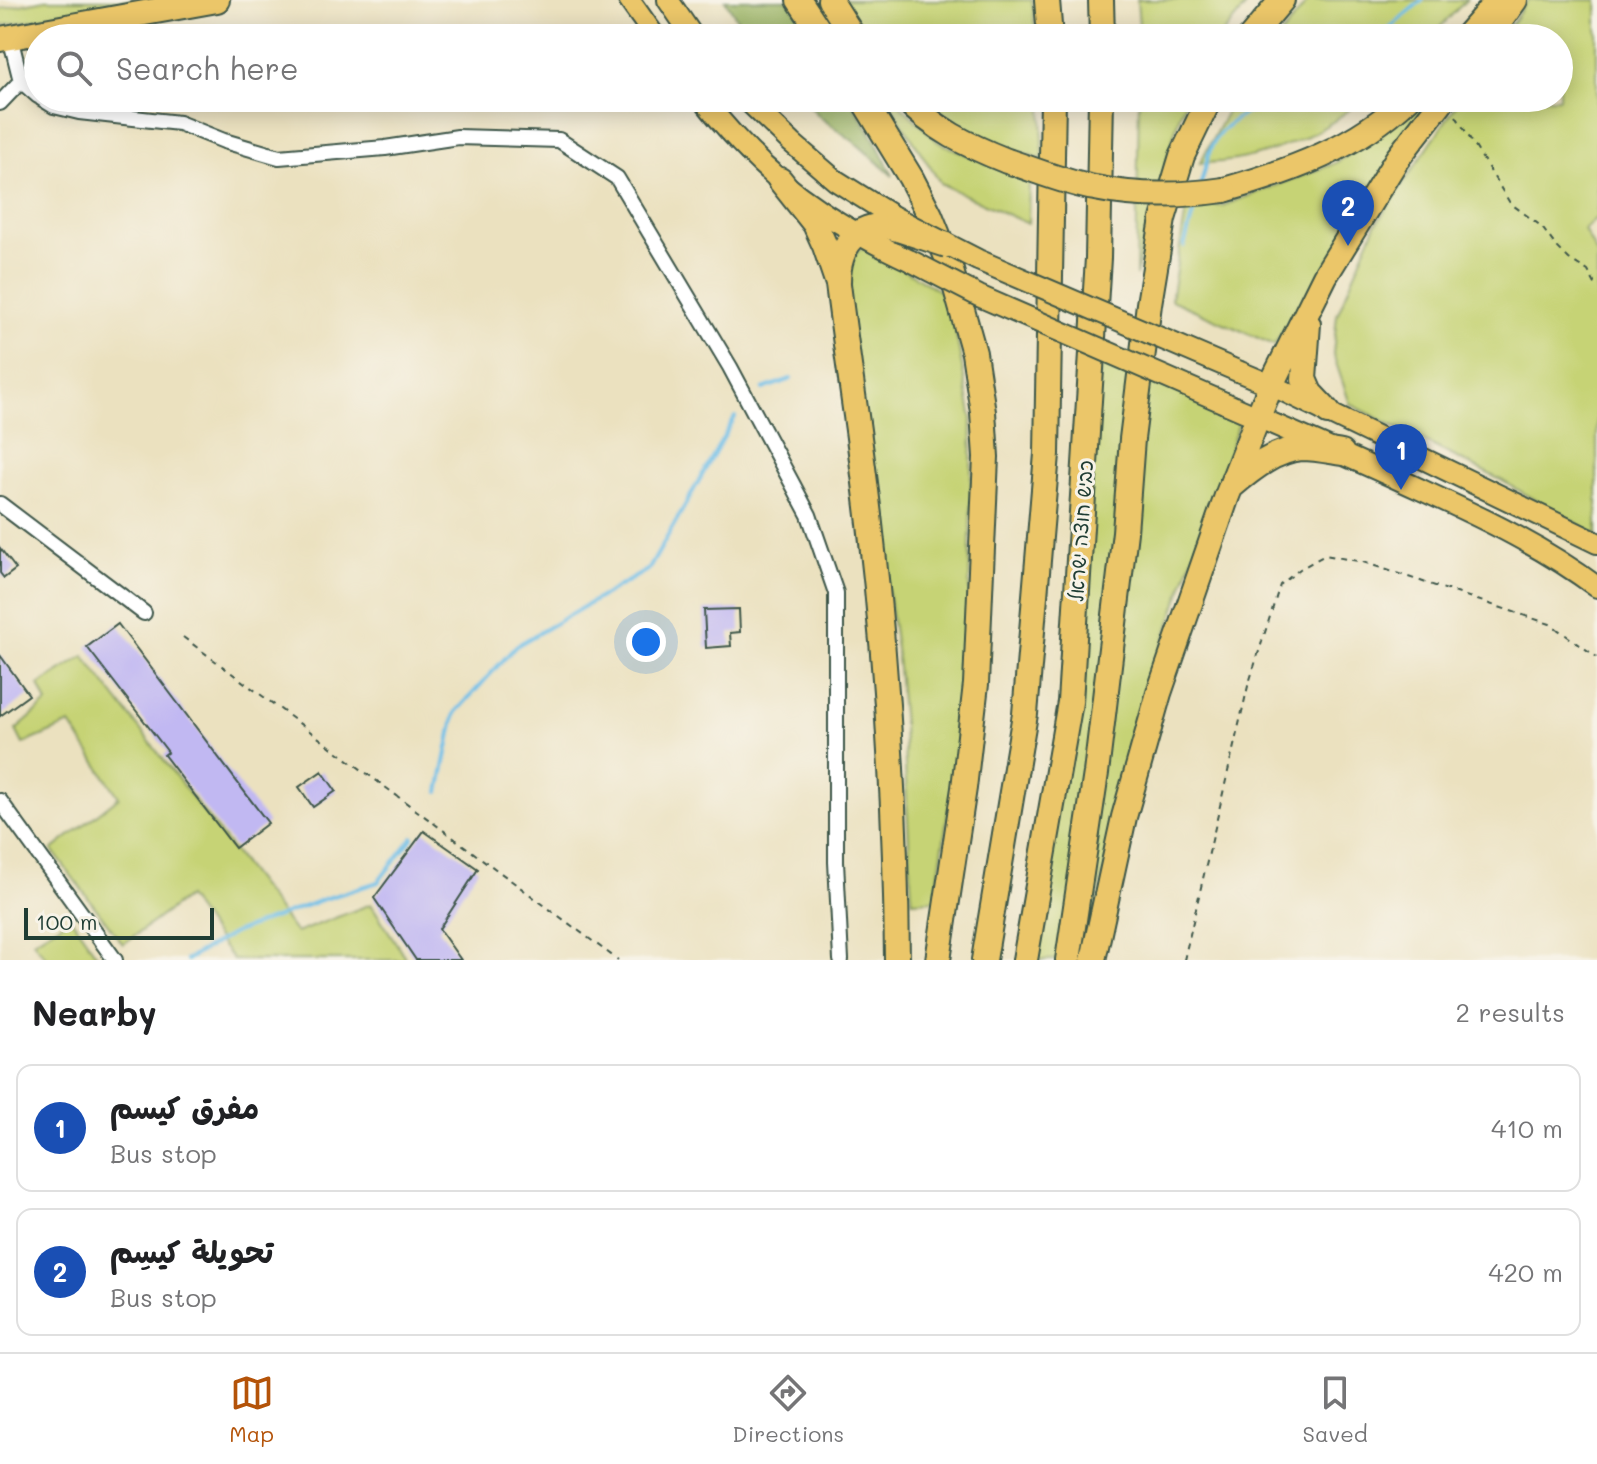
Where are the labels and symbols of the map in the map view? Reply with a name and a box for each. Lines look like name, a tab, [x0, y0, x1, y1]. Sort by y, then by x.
pin: 2	[1322, 180, 1374, 246]
pin: 1	[1375, 424, 1427, 490]
street label: כביש חוצה ישראל	[1062, 459, 1098, 603]
your location	[626, 622, 666, 662]
scale bar	[24, 904, 214, 940]

